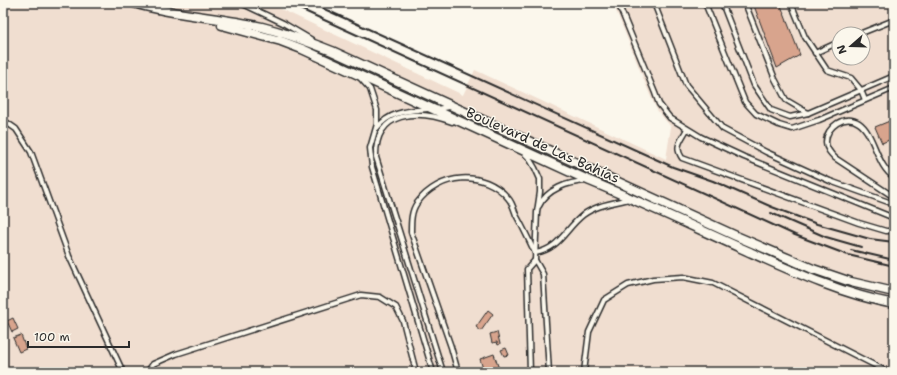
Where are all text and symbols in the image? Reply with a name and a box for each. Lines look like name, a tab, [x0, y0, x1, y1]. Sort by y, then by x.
north arrow	[831, 26, 871, 66]
text: N	[833, 42, 851, 56]
street label: Boulevard de Las Bahías	[463, 103, 623, 187]
scale bar	[28, 323, 129, 349]
text: 100 m	[34, 329, 70, 345]

